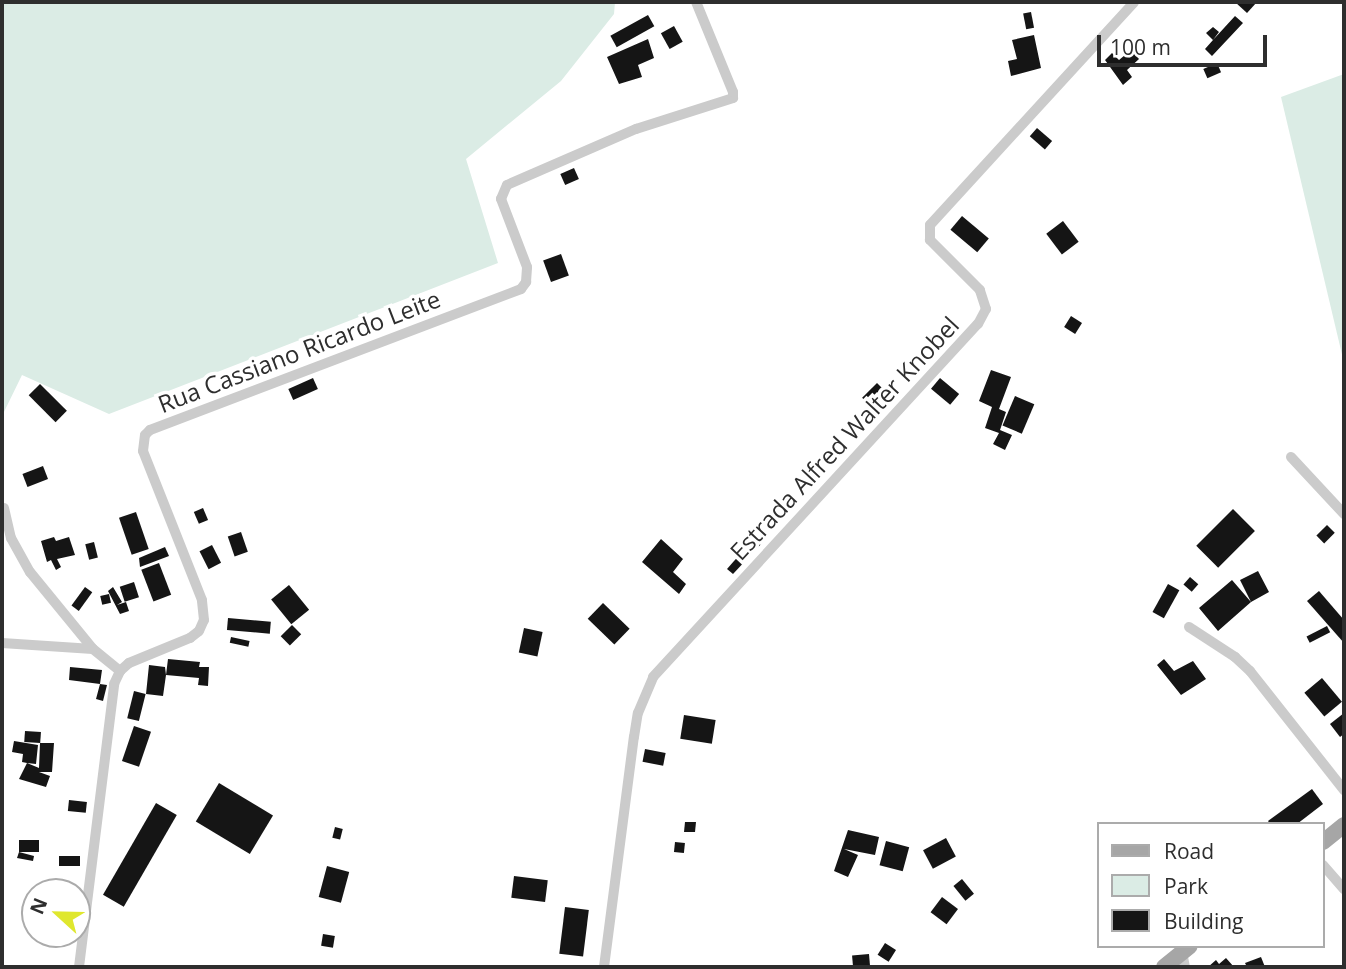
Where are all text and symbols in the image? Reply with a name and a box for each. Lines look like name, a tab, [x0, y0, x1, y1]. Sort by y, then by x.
scale bar	[1101, 21, 1271, 65]
text: 100 m	[1110, 33, 1171, 61]
street label: Rua Cassiano Ricardo Leite	[154, 284, 444, 418]
street label: Estrada Alfred Walter Knobel	[724, 310, 964, 566]
legend	[1098, 822, 1325, 948]
text: Road	[1164, 837, 1214, 865]
text: Park	[1164, 872, 1208, 900]
north arrow	[21, 878, 91, 948]
text: N	[23, 894, 53, 918]
text: Building	[1164, 907, 1243, 935]

